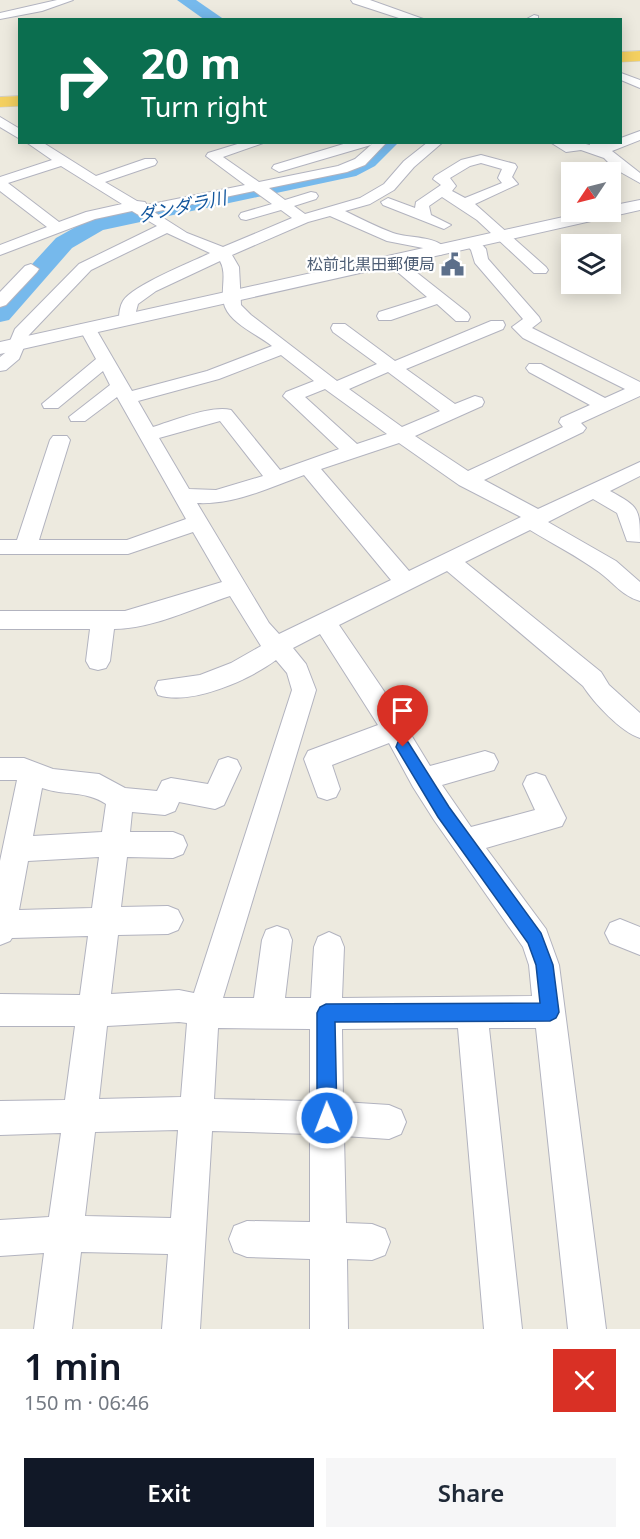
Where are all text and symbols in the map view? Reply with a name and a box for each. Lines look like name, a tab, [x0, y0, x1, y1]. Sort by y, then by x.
text: 20 m	[141, 34, 241, 91]
icon: right	[42, 42, 120, 120]
text: Turn right	[141, 88, 267, 125]
north arrow	[561, 162, 621, 222]
map controls	[561, 162, 621, 294]
water label: ダンダラ川	[135, 184, 230, 227]
button: layers	[561, 234, 621, 294]
public building icon: 松前北黒田郵便局	[440, 251, 466, 277]
place label: 松前北黒田郵便局	[307, 253, 435, 275]
pin	[377, 685, 428, 747]
icon: arrive	[386, 694, 419, 727]
position arrow	[295, 1086, 359, 1150]
text: 1 min	[24, 1342, 122, 1391]
button: close	[553, 1349, 616, 1412]
text: 150 m · 06:46	[24, 1389, 149, 1416]
button: Exit	[24, 1458, 314, 1527]
button: Share	[326, 1458, 616, 1527]

